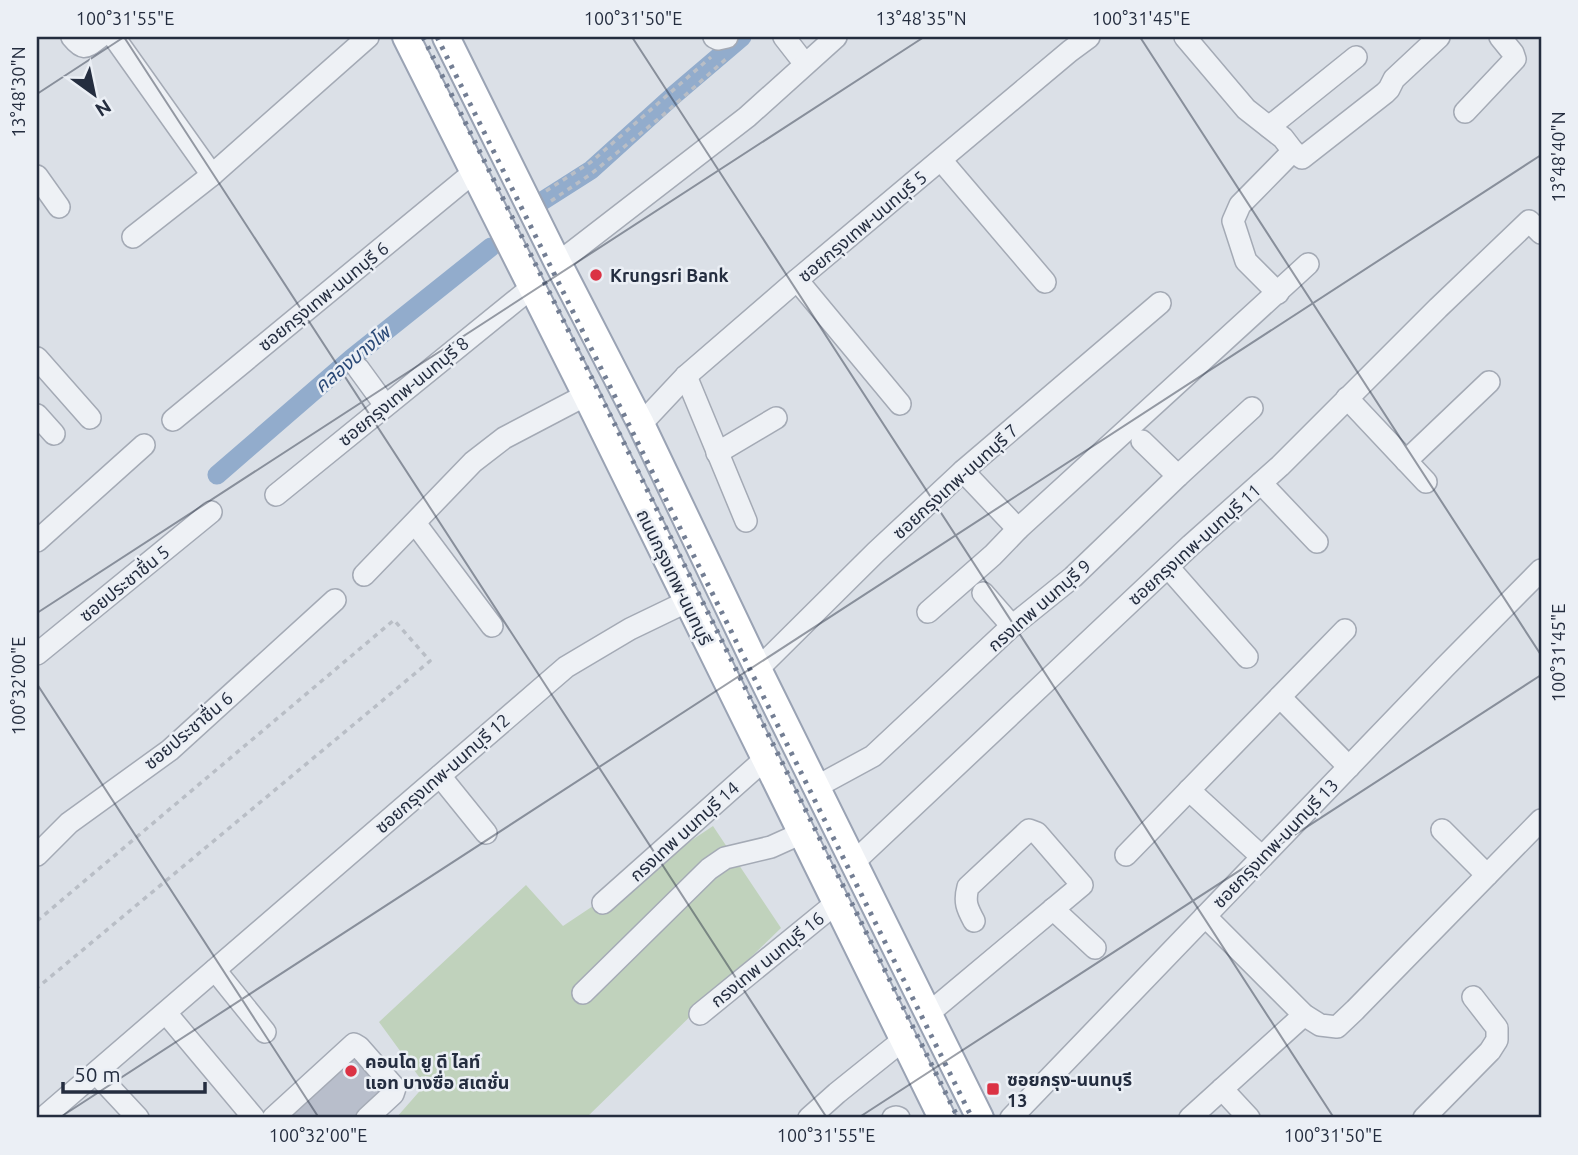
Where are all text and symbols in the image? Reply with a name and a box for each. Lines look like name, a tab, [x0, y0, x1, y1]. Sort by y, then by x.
text: 100°31'55"E	[76, 8, 174, 28]
text: 100°31'50"E	[584, 8, 682, 28]
text: 13°48'35"N	[875, 8, 967, 28]
text: 100°31'45"E	[1092, 8, 1190, 28]
text: 13°48'30"N	[8, 46, 28, 138]
north arrow	[60, 60, 130, 130]
text: N	[91, 95, 115, 121]
text: 13°48'40"N	[1548, 111, 1568, 203]
street label: ซอยกรุงเทพ-นนทบุรี 5	[794, 167, 931, 287]
street label: ซอยกรุงเทพ-นนทบุรี 6	[254, 237, 393, 356]
place label: Krungsri Bank	[610, 265, 729, 285]
marker: Krungsri Bank	[588, 267, 604, 283]
water label: คลองบางโพ	[310, 319, 396, 397]
street label: ซอยกรุงเทพ-นนทบุรี 8	[334, 332, 473, 451]
street label: ซอยกรุงเทพ-นนทบุรี 7	[888, 420, 1023, 544]
street label: ซอยกรุงเทพ-นนทบุรี 11	[1124, 479, 1266, 610]
street label: ถนนกรุงเทพ-นนทบุรี	[632, 506, 717, 649]
street label: ซอยประชาชื่น 5	[74, 539, 173, 625]
street label: กรงเทพ นนทบุรี 9	[984, 555, 1096, 656]
text: 100°31'45"E	[1548, 604, 1568, 702]
text: 100°32'00"E	[8, 637, 28, 735]
street label: ซอยประชาชื่น 6	[138, 686, 236, 773]
street label: ซอยกรุงเทพ-นนทบุรี 12	[371, 709, 515, 838]
street label: ซอยกรุงเทพ-นนทบุรี 13	[1208, 774, 1343, 913]
street label: กรงเทพ นนทบุรี 14	[626, 777, 744, 887]
street label: กรงเทพ นนทบุรี 16	[707, 907, 829, 1012]
scale bar	[63, 1050, 205, 1094]
place label: คอนโด ยู ดี ไลท์ แอท บางซื่อ สเตชั่น	[365, 1051, 509, 1092]
text: 50 m	[74, 1062, 121, 1086]
marker: คอนโด ยู ดี ไลท์ แอท บางซื่อ สเตชั่น	[343, 1063, 359, 1079]
place label: ซอยกรุง-นนทบุรี 13	[1007, 1069, 1132, 1110]
marker: ซอยกรุง-นนทบุรี 13	[985, 1081, 1001, 1097]
text: 100°32'00"E	[269, 1125, 367, 1145]
text: 100°31'55"E	[777, 1125, 875, 1145]
text: 100°31'50"E	[1284, 1125, 1382, 1145]

